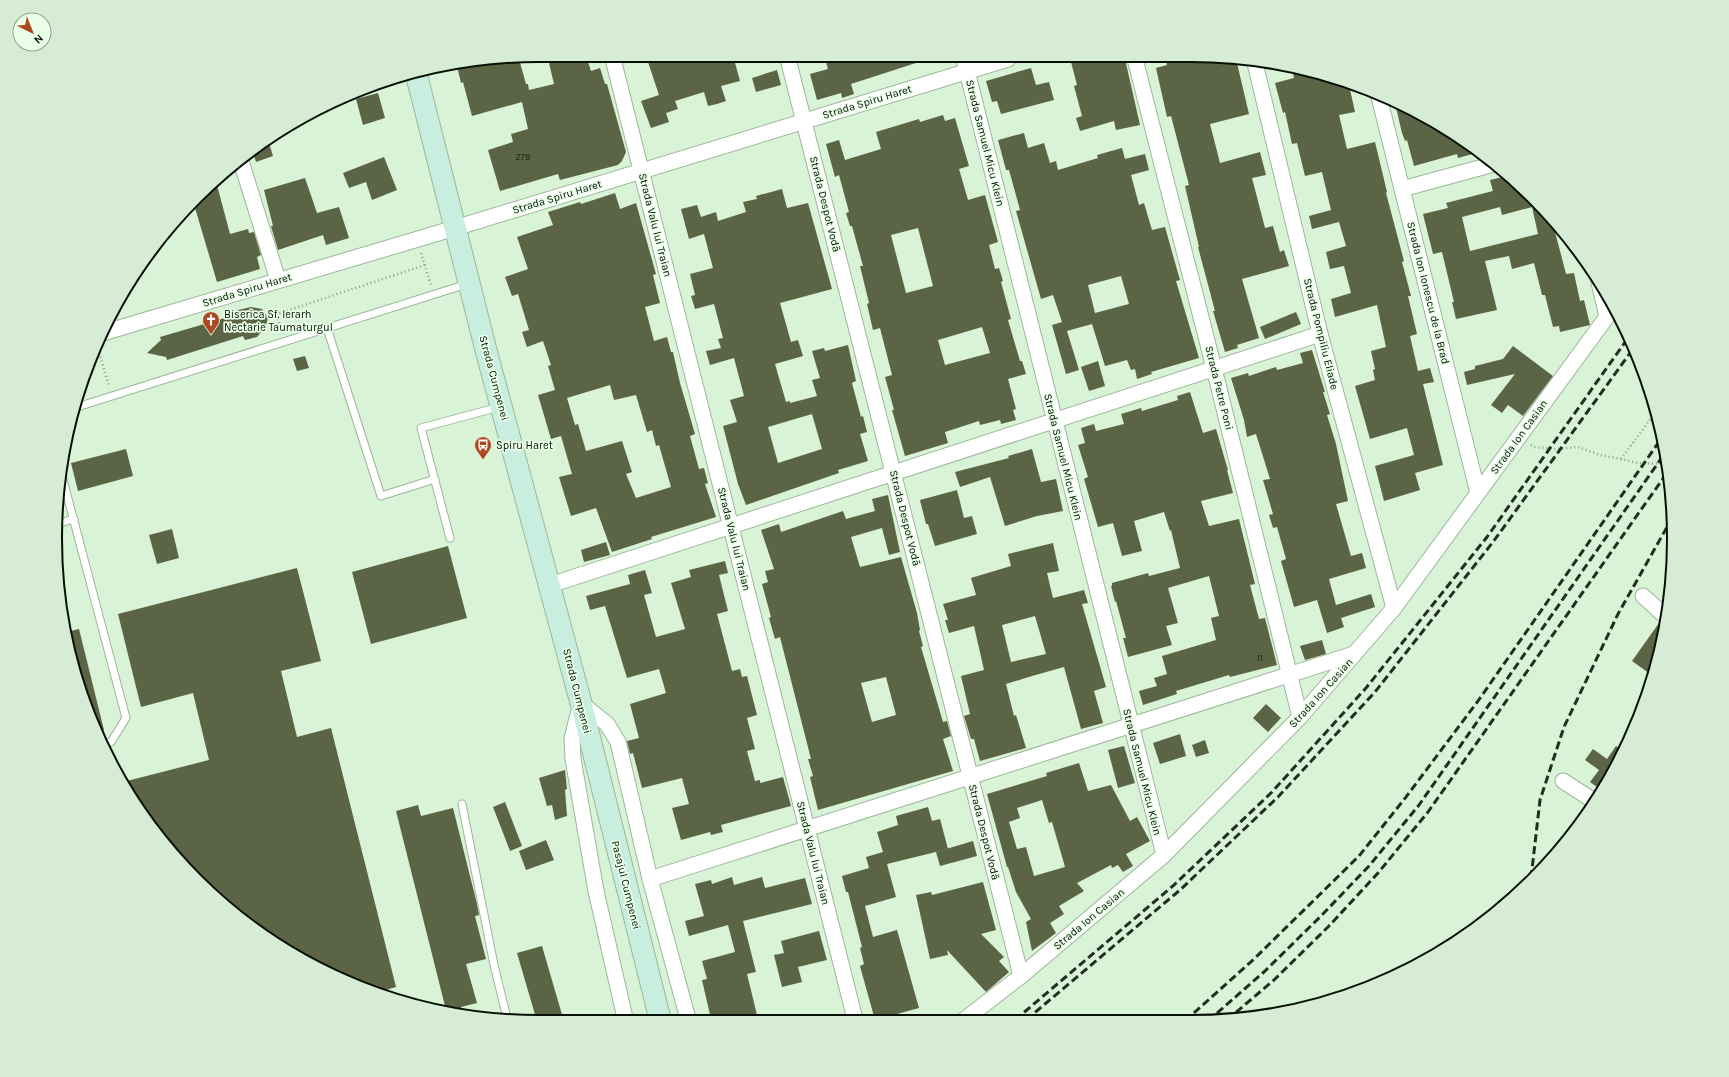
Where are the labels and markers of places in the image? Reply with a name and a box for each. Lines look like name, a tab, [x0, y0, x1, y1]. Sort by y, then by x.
place label: Biserica Sf. Ierarh Nectarie Taumaturgul	[224, 308, 333, 334]
church icon: Biserica Sf. Ierarh Nectarie Taumaturgul	[201, 310, 221, 335]
bus stop icon: Spiru Haret	[473, 435, 493, 460]
place label: Spiru Haret	[496, 439, 553, 452]

